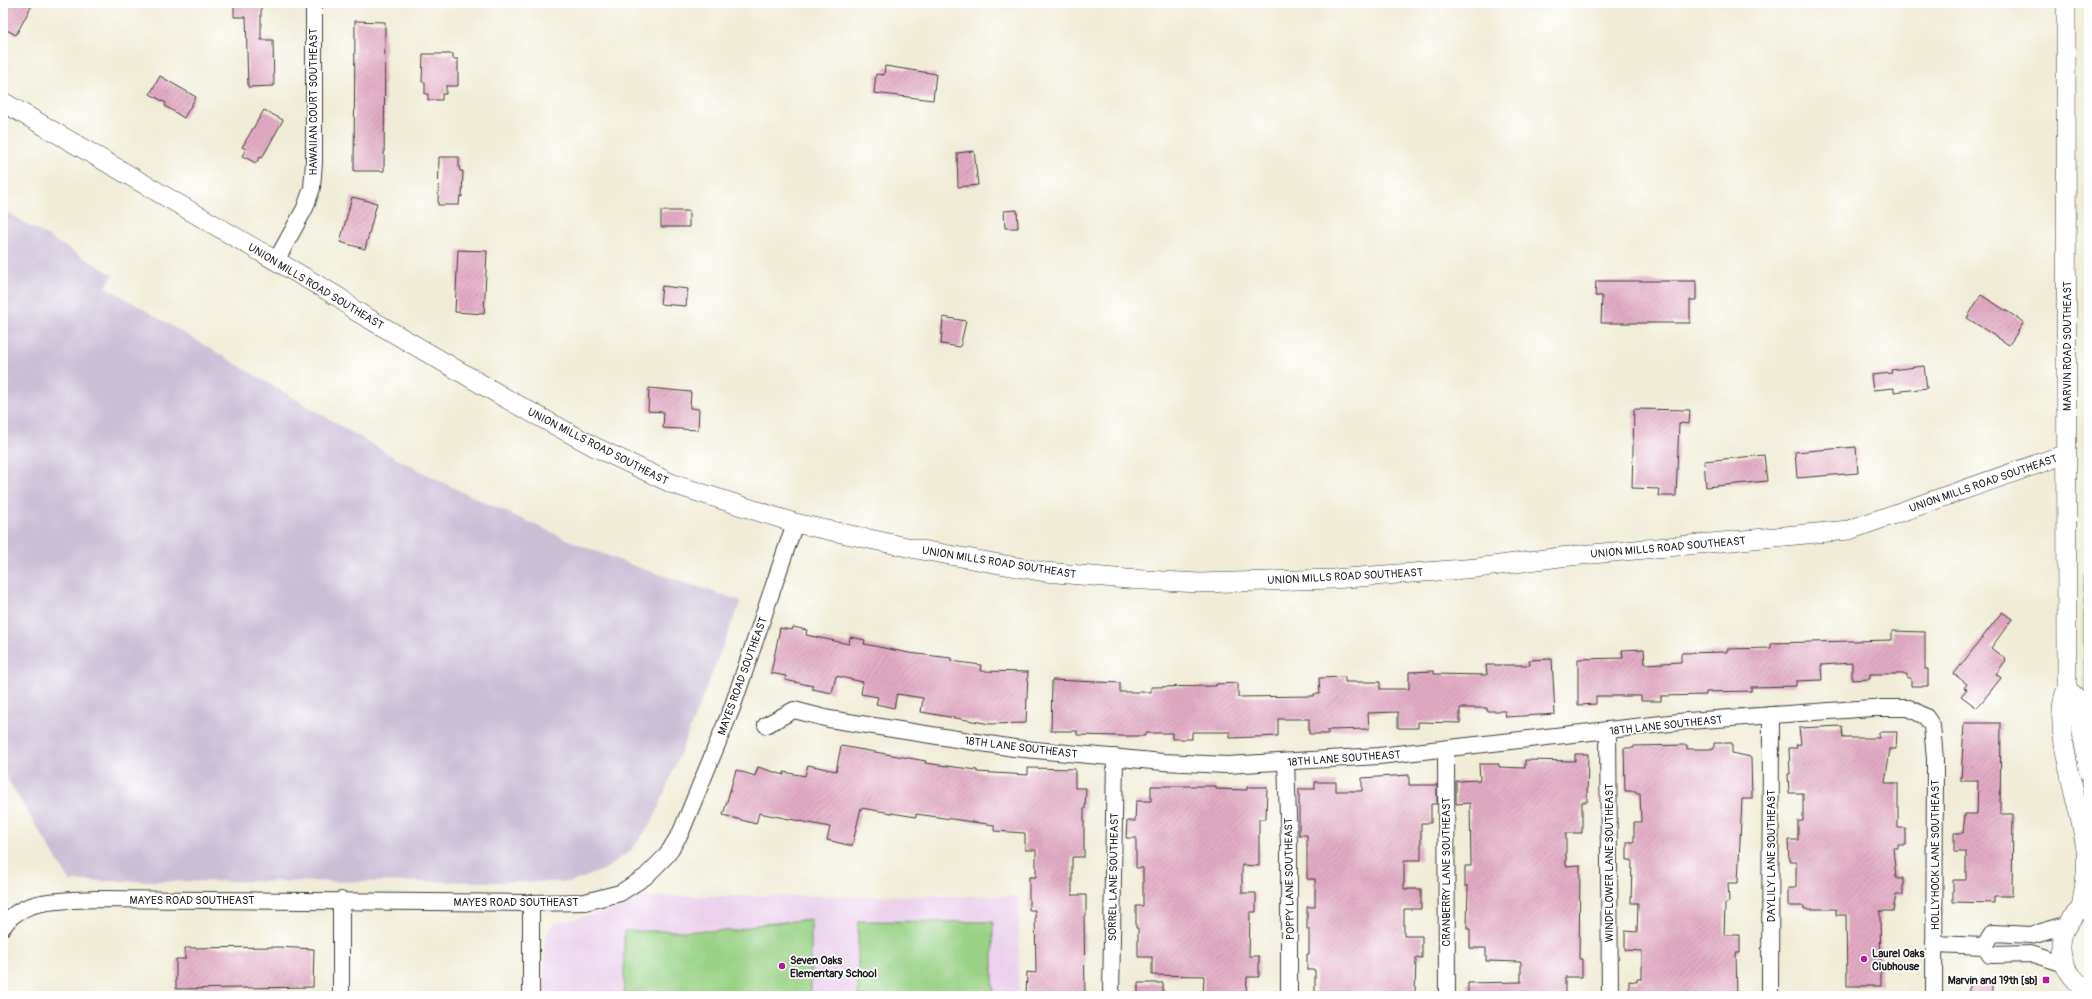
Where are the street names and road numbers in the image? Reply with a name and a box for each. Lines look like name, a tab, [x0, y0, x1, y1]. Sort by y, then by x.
street label: HAWAIIAN COURT SOUTHEAST	[307, 28, 320, 176]
street label: UNION MILLS ROAD SOUTHEAST	[246, 241, 386, 332]
street label: MARVIN ROAD SOUTHEAST	[2061, 281, 2074, 411]
street label: UNION MILLS ROAD SOUTHEAST	[525, 405, 670, 488]
street label: UNION MILLS ROAD SOUTHEAST	[1907, 452, 2059, 515]
street label: UNION MILLS ROAD SOUTHEAST	[1590, 534, 1746, 561]
street label: UNION MILLS ROAD SOUTHEAST	[921, 544, 1077, 581]
street label: UNION MILLS ROAD SOUTHEAST	[1267, 566, 1423, 587]
street label: MAYES ROAD SOUTHEAST	[715, 615, 770, 737]
street label: 18TH LANE SOUTHEAST	[1609, 713, 1723, 738]
street label: 18TH LANE SOUTHEAST	[964, 734, 1078, 761]
street label: 18TH LANE SOUTHEAST	[1287, 748, 1401, 769]
street label: HOLLYHOCK LANE SOUTHEAST	[1929, 780, 1942, 930]
street label: WINDFLOWER LANE SOUTHEAST	[1603, 784, 1616, 942]
street label: DAYLILY LANE SOUTHEAST	[1765, 790, 1778, 922]
street label: CRANBERRY LANE SOUTHEAST	[1440, 797, 1453, 947]
street label: SORREL LANE SOUTHEAST	[1106, 813, 1121, 941]
street label: POPPY LANE SOUTHEAST	[1282, 818, 1297, 940]
street label: MAYES ROAD SOUTHEAST	[130, 894, 254, 907]
street label: MAYES ROAD SOUTHEAST	[454, 896, 578, 909]

